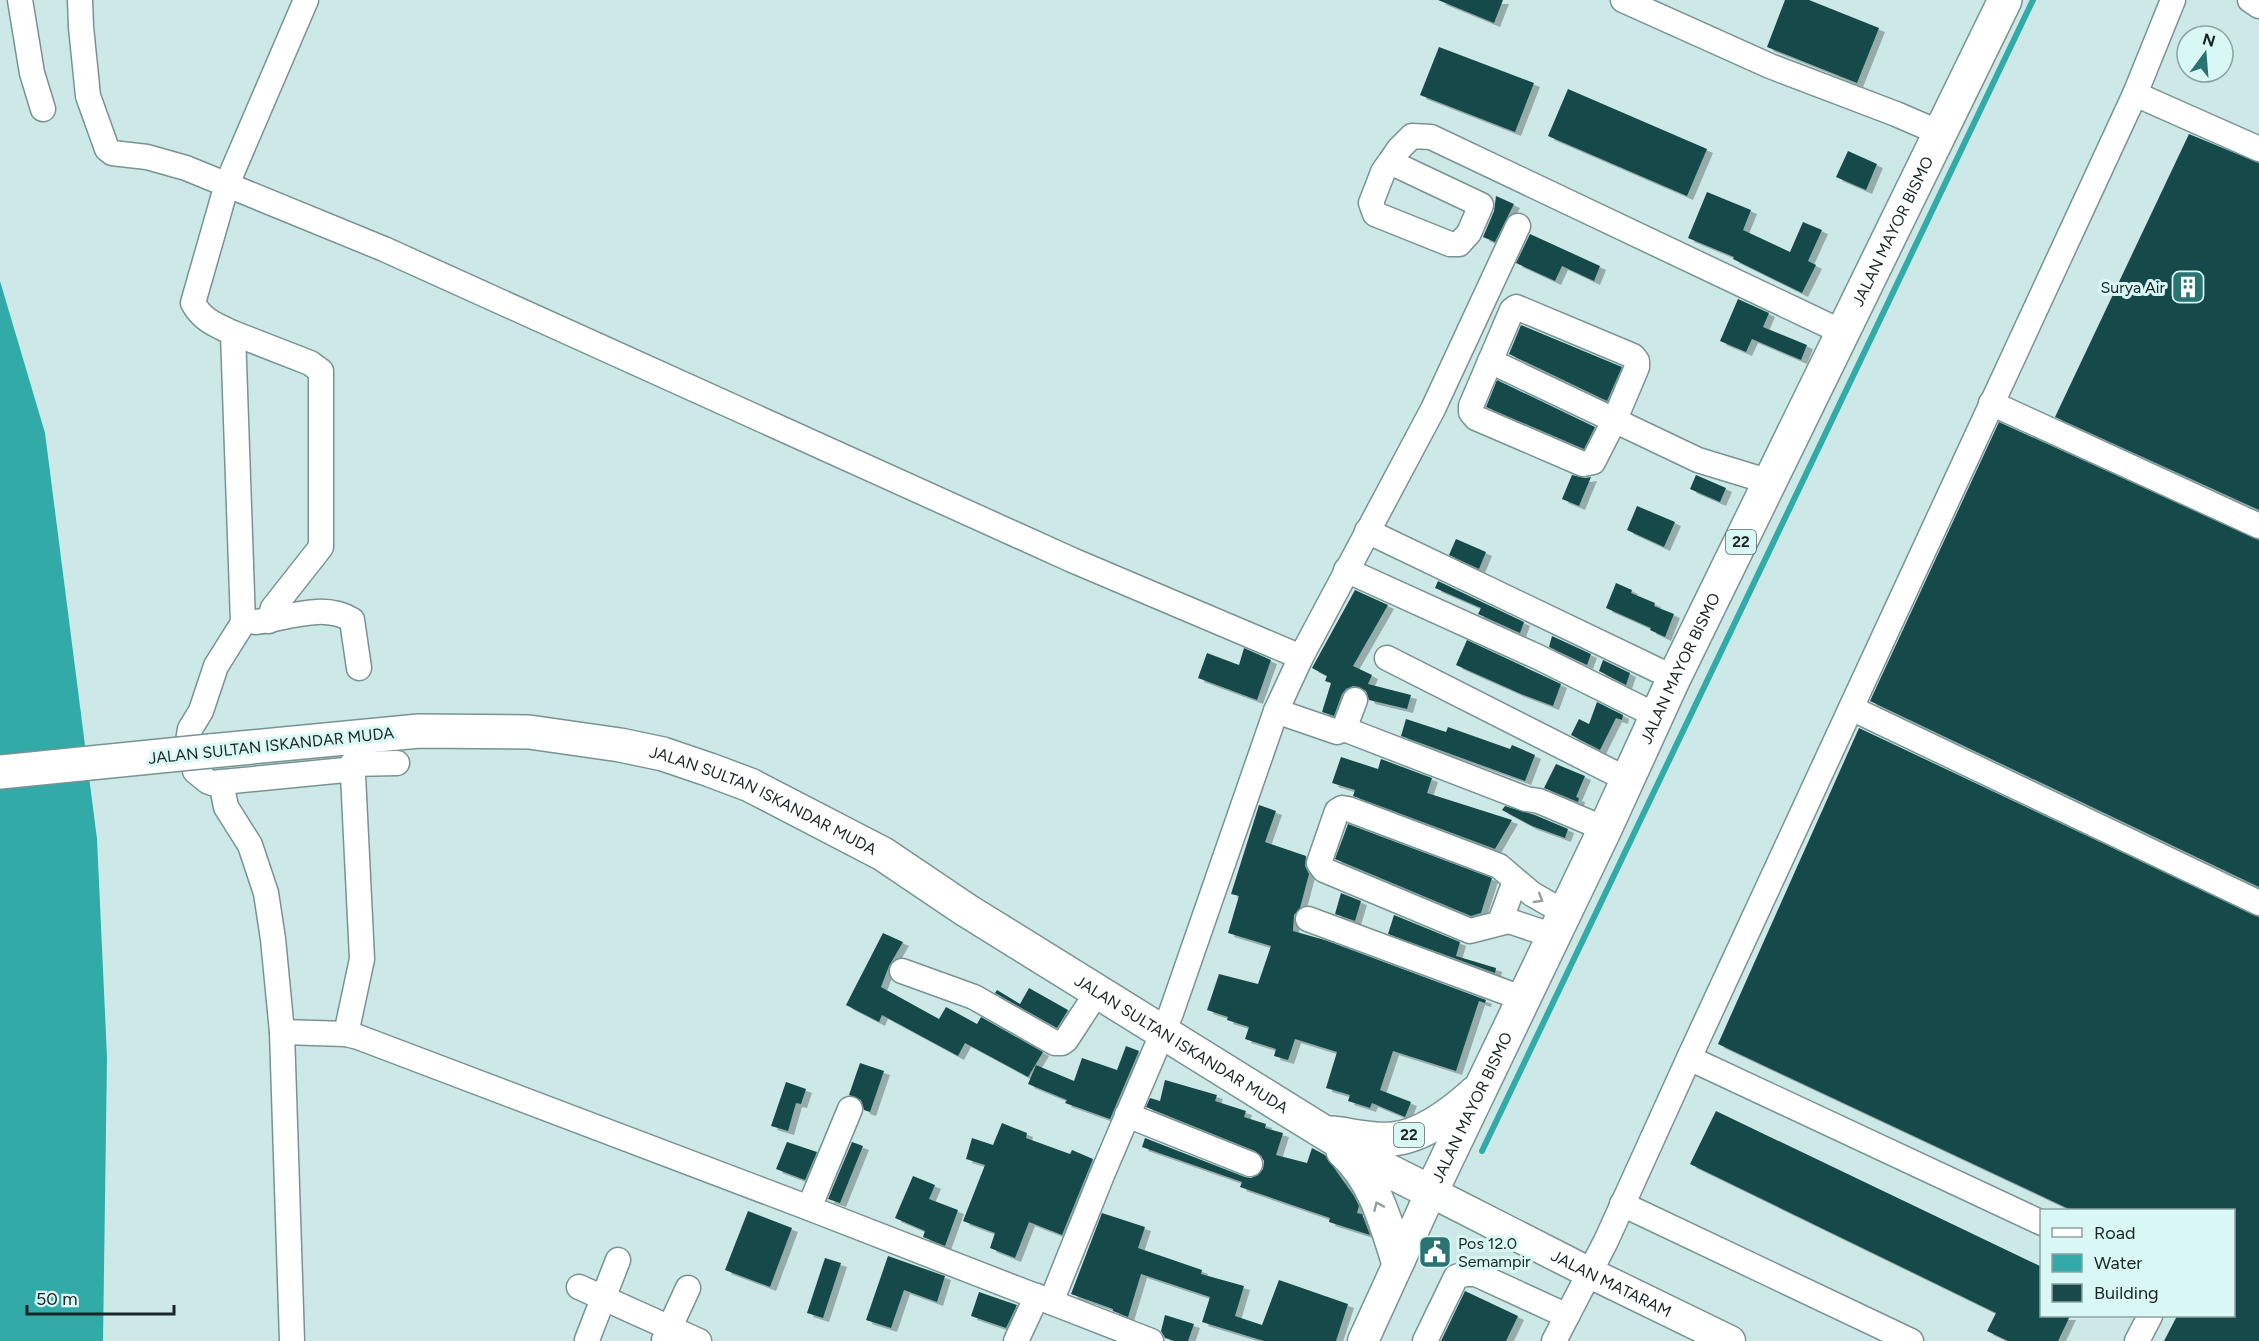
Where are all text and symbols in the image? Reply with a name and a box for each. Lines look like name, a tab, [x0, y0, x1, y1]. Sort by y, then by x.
north arrow	[2175, 24, 2235, 84]
text: N	[2200, 29, 2218, 51]
street label: JALAN MAYOR BISMO	[1848, 153, 1937, 310]
building icon: Surya Air	[2170, 269, 2206, 305]
place label: Surya Air	[2101, 278, 2166, 297]
road number: 22	[1726, 530, 1756, 554]
street label: JALAN MAYOR BISMO	[1636, 590, 1724, 747]
street label: JALAN SULTAN ISKANDAR MUDA	[147, 723, 395, 768]
street label: JALAN SULTAN ISKANDAR MUDA	[648, 742, 880, 859]
one-way arrow	[1533, 891, 1543, 903]
street label: JALAN SULTAN ISKANDAR MUDA	[1071, 971, 1292, 1118]
street label: JALAN MAYOR BISMO	[1428, 1029, 1516, 1186]
road number: 22	[1394, 1123, 1424, 1147]
one-way arrow	[1374, 1202, 1386, 1213]
legend	[2040, 1209, 2235, 1317]
text: Road	[2094, 1222, 2135, 1244]
public building icon: Pos 12.0 Semampir	[1417, 1234, 1453, 1270]
place label: Pos 12.0 Semampir	[1458, 1234, 1531, 1271]
street label: JALAN MATARAM	[1548, 1246, 1675, 1321]
text: Water	[2094, 1252, 2142, 1274]
scale bar	[27, 1278, 174, 1316]
text: Building	[2094, 1282, 2159, 1304]
text: 50 m	[36, 1288, 78, 1310]

